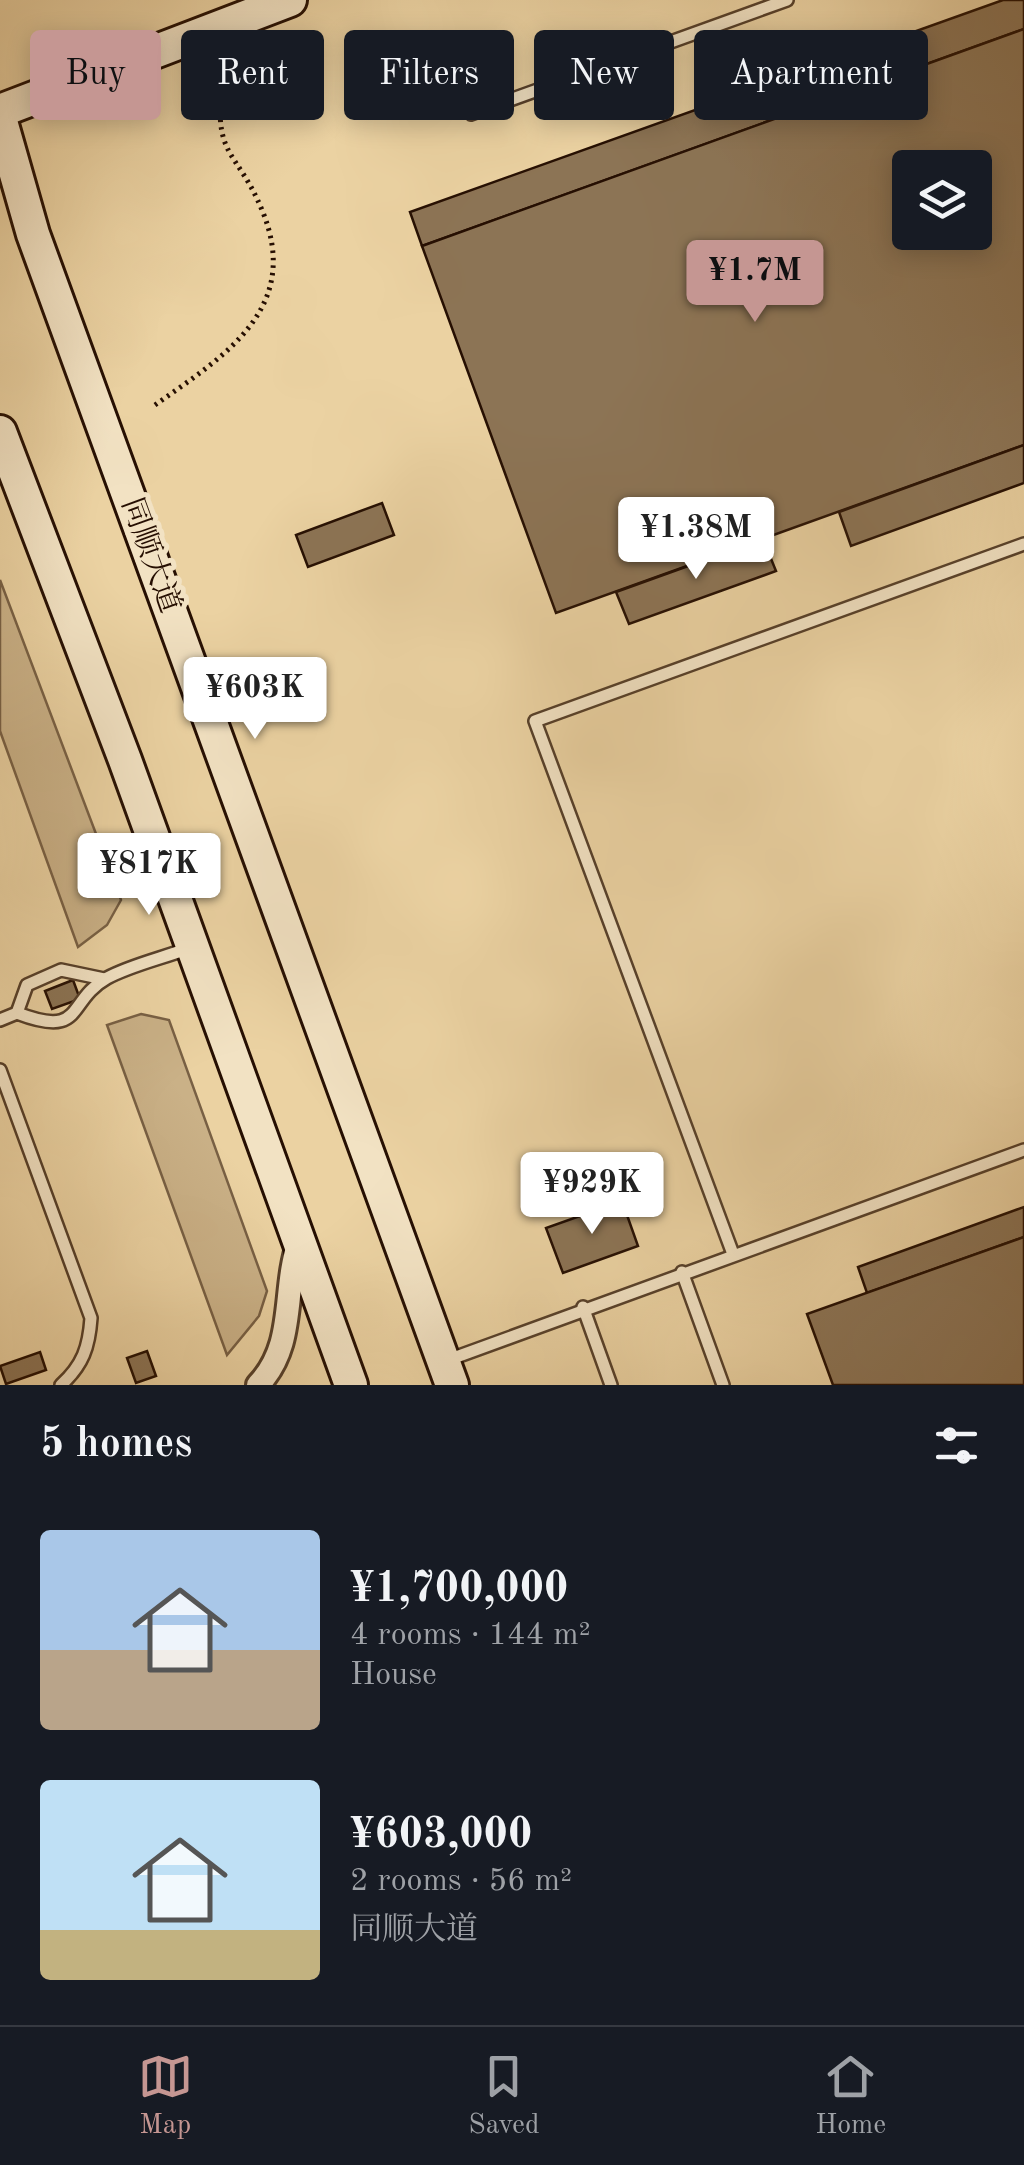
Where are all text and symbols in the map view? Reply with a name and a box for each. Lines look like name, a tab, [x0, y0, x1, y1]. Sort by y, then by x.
chip: Buy	[30, 30, 161, 120]
chip: Rent	[181, 30, 324, 120]
chip: Filters	[344, 30, 514, 120]
chip: New	[534, 30, 674, 120]
chip: Apartment	[694, 30, 928, 120]
map controls	[892, 150, 992, 250]
button: layers	[892, 150, 992, 250]
pin: ¥1.7M	[685, 240, 825, 325]
text: ¥1.7M	[708, 256, 802, 288]
street label: 同顺大道	[116, 493, 187, 617]
pin: ¥1.38M	[615, 497, 777, 582]
text: ¥1.38M	[640, 513, 752, 545]
pin: ¥603K	[185, 657, 325, 742]
text: ¥603K	[206, 673, 304, 705]
pin: ¥817K	[79, 833, 219, 918]
text: ¥817K	[100, 849, 198, 881]
pin: ¥929K	[522, 1152, 662, 1237]
text: ¥929K	[543, 1168, 641, 1200]
icon: filters	[929, 1418, 984, 1473]
text: 5 homes	[40, 1424, 192, 1466]
text: ¥1,700,000	[350, 1569, 568, 1611]
icon: home	[120, 1570, 240, 1690]
text: 4 rooms · 144 m²	[350, 1620, 591, 1652]
text: House	[350, 1660, 437, 1692]
text: ¥603,000	[350, 1815, 532, 1857]
icon: home	[120, 1820, 240, 1940]
text: 2 rooms · 56 m²	[350, 1866, 572, 1898]
text: 同顺大道	[350, 1915, 478, 1947]
tab: Map	[138, 2049, 193, 2144]
tab: Saved	[468, 2049, 540, 2144]
tab: Home	[815, 2049, 886, 2144]

